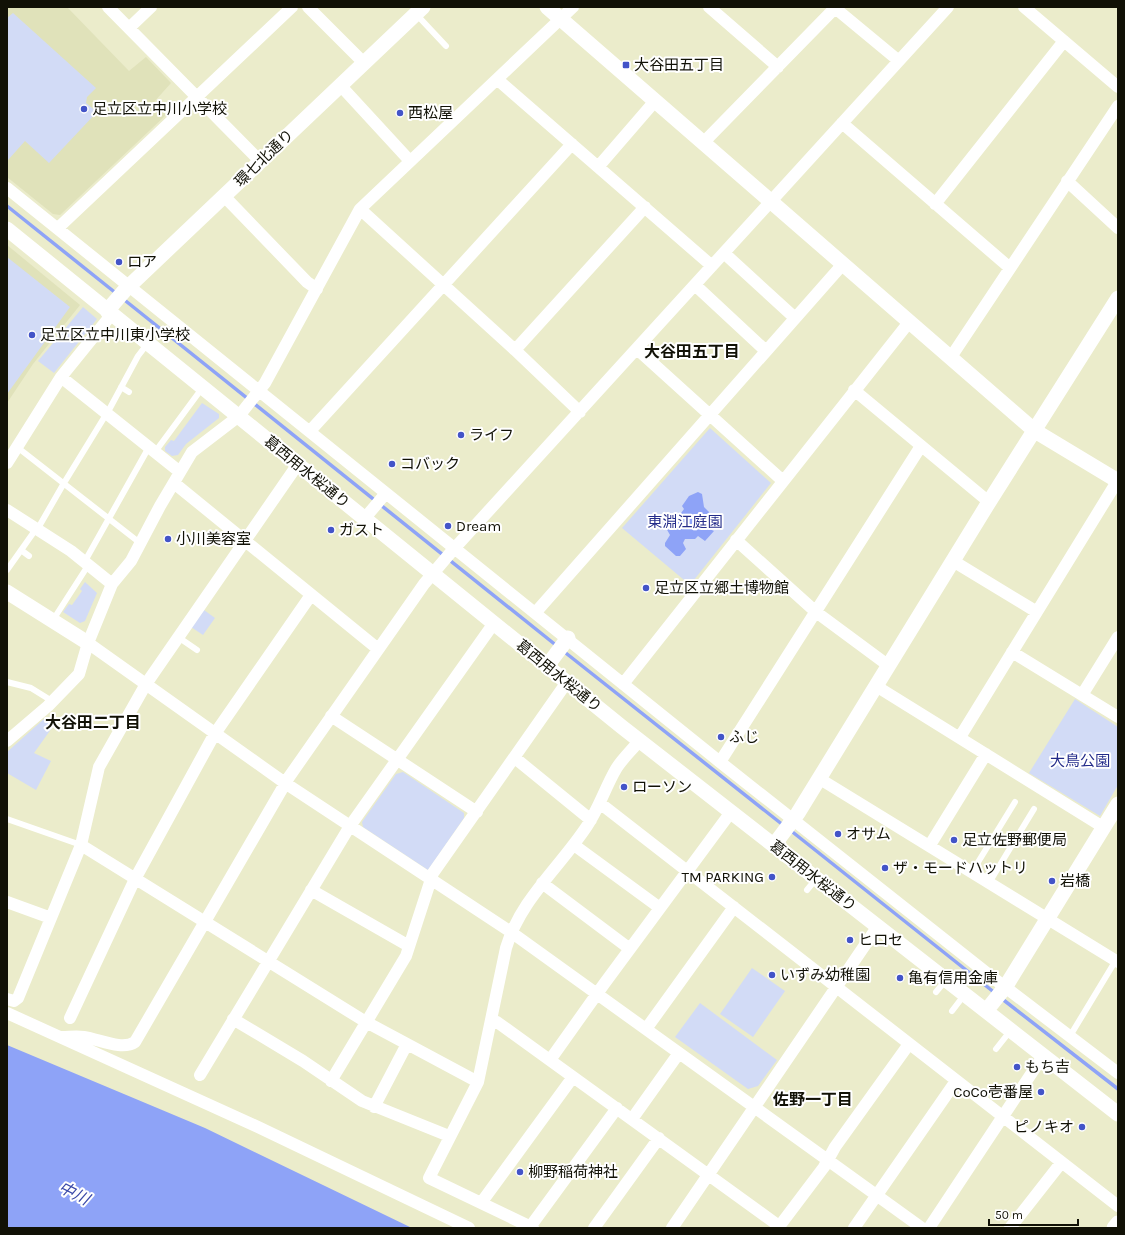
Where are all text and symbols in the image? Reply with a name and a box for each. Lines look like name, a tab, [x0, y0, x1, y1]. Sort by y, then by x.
place label: 大谷田五丁目	[634, 56, 724, 74]
marker: 大谷田五丁目	[621, 60, 631, 70]
place label: 足立区立中川小学校	[92, 100, 227, 118]
marker: 足立区立中川小学校	[79, 104, 89, 114]
place label: 西松屋	[408, 104, 453, 122]
marker: 西松屋	[395, 108, 405, 118]
street label: 環七北通り	[231, 125, 297, 191]
place label: ロア	[127, 253, 157, 271]
marker: ロア	[114, 257, 124, 267]
place label: 足立区立中川東小学校	[40, 326, 190, 344]
marker: 足立区立中川東小学校	[27, 330, 37, 340]
district label: 大谷田五丁目	[644, 342, 740, 361]
place label: ライフ	[469, 426, 514, 444]
marker: ライフ	[456, 430, 466, 440]
street label: 葛西用水桜通り	[261, 432, 353, 512]
place label: コバック	[400, 455, 460, 473]
marker: コバック	[387, 459, 397, 469]
park label: 東淵江庭園	[647, 513, 723, 531]
place label: Dream	[456, 517, 501, 535]
place label: ガスト	[339, 521, 384, 539]
marker: Dream	[443, 521, 453, 531]
marker: ガスト	[326, 525, 336, 535]
place label: 小川美容室	[176, 530, 251, 548]
marker: 小川美容室	[163, 534, 173, 544]
place label: 足立区立郷土博物館	[654, 579, 789, 597]
marker: 足立区立郷土博物館	[641, 583, 651, 593]
street label: 葛西用水桜通り	[513, 636, 605, 716]
district label: 大谷田二丁目	[45, 713, 141, 732]
place label: ふじ	[729, 728, 759, 746]
marker: ふじ	[716, 732, 726, 742]
park label: 大鳥公園	[1050, 752, 1110, 770]
place label: ローソン	[632, 778, 692, 796]
marker: ローソン	[619, 782, 629, 792]
place label: オサム	[846, 825, 891, 843]
marker: オサム	[833, 829, 843, 839]
place label: 足立佐野郵便局	[962, 831, 1067, 849]
marker: 足立佐野郵便局	[949, 835, 959, 845]
street label: 葛西用水桜通り	[766, 837, 860, 915]
place label: ザ・モードハットリ	[893, 859, 1028, 877]
marker: ザ・モードハットリ	[880, 863, 890, 873]
place label: TM PARKING	[681, 868, 764, 886]
marker: TM PARKING	[767, 872, 777, 882]
place label: 岩橋	[1060, 872, 1090, 890]
marker: 岩橋	[1047, 876, 1057, 886]
place label: ヒロセ	[858, 931, 903, 949]
marker: ヒロセ	[845, 935, 855, 945]
place label: いずみ幼稚園	[780, 966, 870, 984]
place label: 亀有信用金庫	[908, 969, 998, 987]
marker: いずみ幼稚園	[767, 970, 777, 980]
marker: 亀有信用金庫	[895, 973, 905, 983]
place label: もち吉	[1025, 1058, 1070, 1076]
marker: もち吉	[1012, 1062, 1022, 1072]
place label: CoCo壱番屋	[953, 1083, 1033, 1101]
marker: CoCo壱番屋	[1036, 1087, 1046, 1097]
district label: 佐野一丁目	[772, 1090, 853, 1109]
place label: ピノキオ	[1014, 1118, 1074, 1136]
marker: ピノキオ	[1077, 1122, 1087, 1132]
place label: 柳野稲荷神社	[528, 1163, 618, 1181]
marker: 柳野稲荷神社	[515, 1167, 525, 1177]
water label: 中川	[55, 1177, 94, 1210]
scale bar	[989, 1201, 1078, 1227]
text: 50 m	[995, 1208, 1023, 1222]

